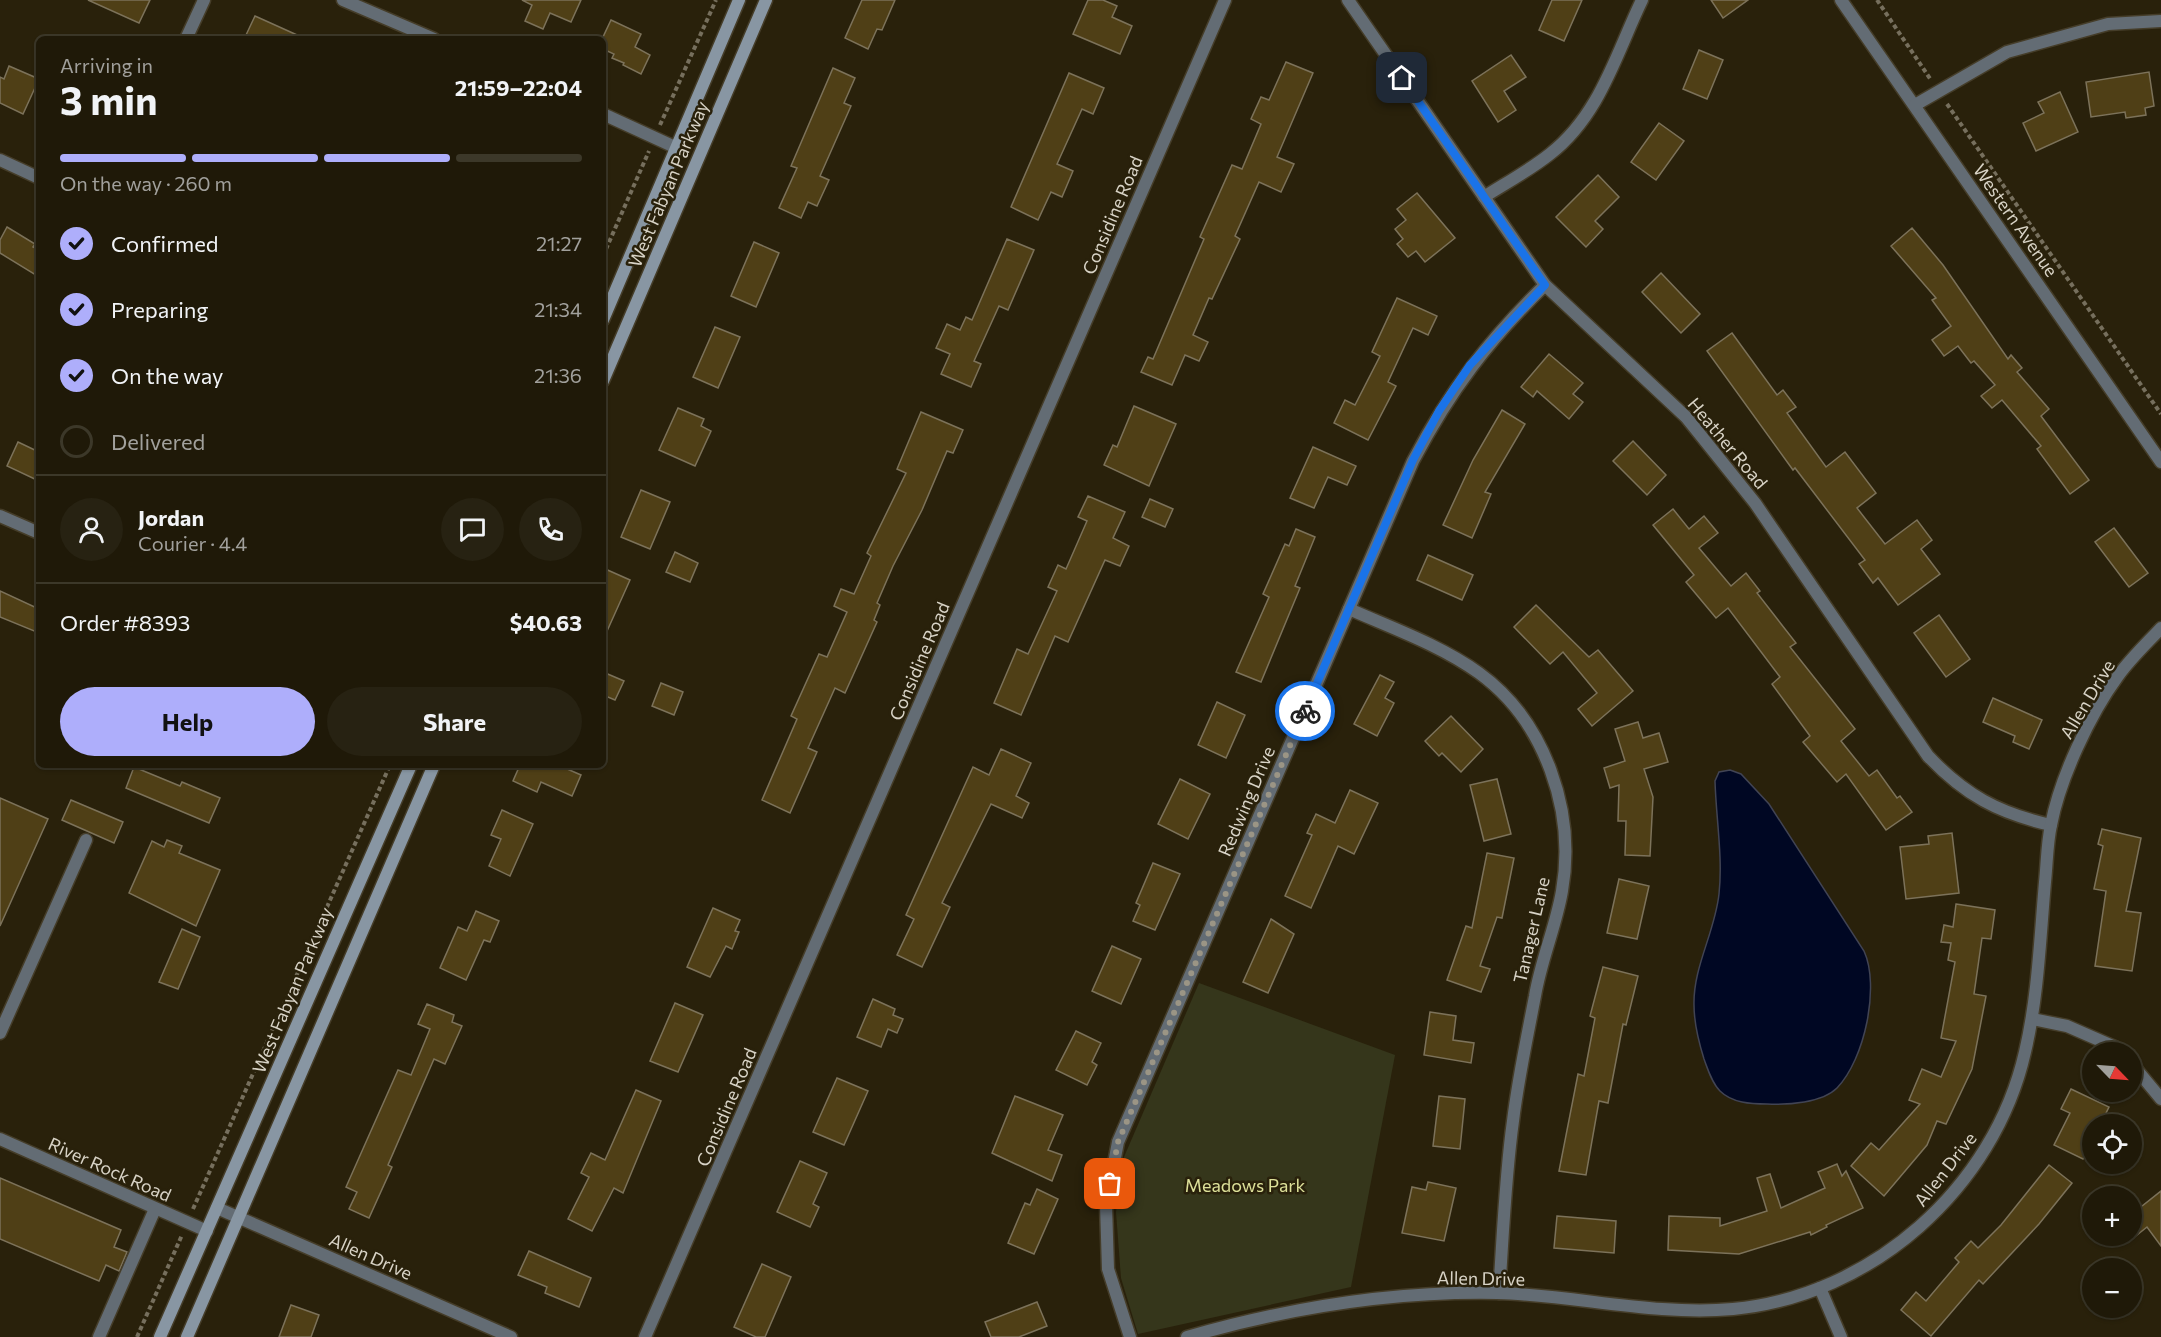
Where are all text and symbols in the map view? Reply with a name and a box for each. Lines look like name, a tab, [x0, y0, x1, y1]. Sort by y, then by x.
pin	[1376, 52, 1427, 103]
text: Arriving in	[60, 53, 153, 77]
icon: home	[1385, 61, 1418, 94]
text: 21:59–22:04	[455, 74, 582, 101]
text: 3 min	[60, 75, 158, 123]
street label: West Fabyan Parkway	[623, 98, 713, 270]
street label: Considine Road	[1077, 152, 1147, 278]
street label: Western Avenue	[1969, 159, 2063, 281]
text: On the way · 260 m	[60, 171, 232, 195]
icon: check	[60, 227, 93, 260]
text: Confirmed	[111, 230, 218, 257]
text: 21:27	[536, 231, 582, 255]
icon: check	[60, 293, 93, 326]
text: Preparing	[111, 296, 208, 323]
text: 21:34	[534, 297, 582, 321]
icon: check	[60, 359, 93, 392]
text: On the way	[111, 362, 223, 389]
text: 21:36	[534, 363, 582, 387]
street label: Heather Road	[1683, 393, 1773, 493]
text: Delivered	[111, 428, 205, 455]
button: person	[60, 498, 123, 561]
button: chat	[441, 498, 504, 561]
button: phone	[519, 498, 582, 561]
text: Jordan	[138, 504, 204, 531]
text: Courier · 4.4	[138, 531, 247, 555]
street label: Considine Road	[884, 598, 954, 724]
text: Order #8393	[60, 609, 190, 636]
text: $40.63	[510, 609, 582, 636]
street label: Allen Drive	[2055, 655, 2119, 743]
courier	[1275, 681, 1335, 741]
button: Help	[60, 687, 315, 756]
button: Share	[327, 687, 582, 756]
icon: bike	[1289, 695, 1322, 728]
street label: Redwing Drive	[1213, 743, 1279, 859]
street label: Tanager Lane	[1508, 875, 1554, 985]
street label: West Fabyan Parkway	[247, 904, 337, 1076]
north arrow	[2082, 1042, 2142, 1102]
map controls	[2082, 1042, 2142, 1318]
street label: Considine Road	[691, 1044, 761, 1170]
button: locate	[2082, 1114, 2142, 1174]
street label: Allen Drive	[1909, 1127, 1981, 1211]
street label: River Rock Road	[45, 1132, 175, 1206]
pin	[1084, 1158, 1135, 1209]
icon: bag	[1093, 1167, 1126, 1200]
park label: Meadows Park	[1185, 1174, 1306, 1196]
button: +	[2082, 1186, 2142, 1246]
street label: Allen Drive	[326, 1228, 416, 1284]
button: −	[2082, 1258, 2142, 1318]
street label: Allen Drive	[1437, 1266, 1525, 1290]

